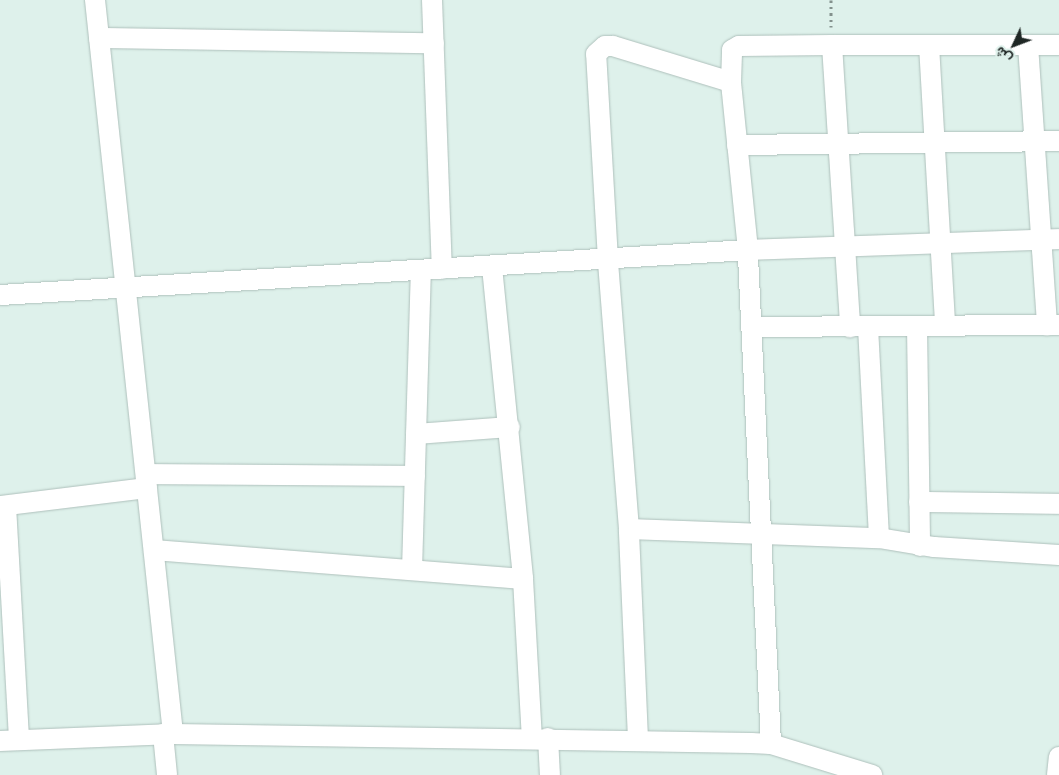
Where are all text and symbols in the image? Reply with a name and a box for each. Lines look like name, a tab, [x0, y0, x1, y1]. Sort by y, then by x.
north arrow	[989, 20, 1039, 70]
text: ش	[991, 43, 1015, 68]

